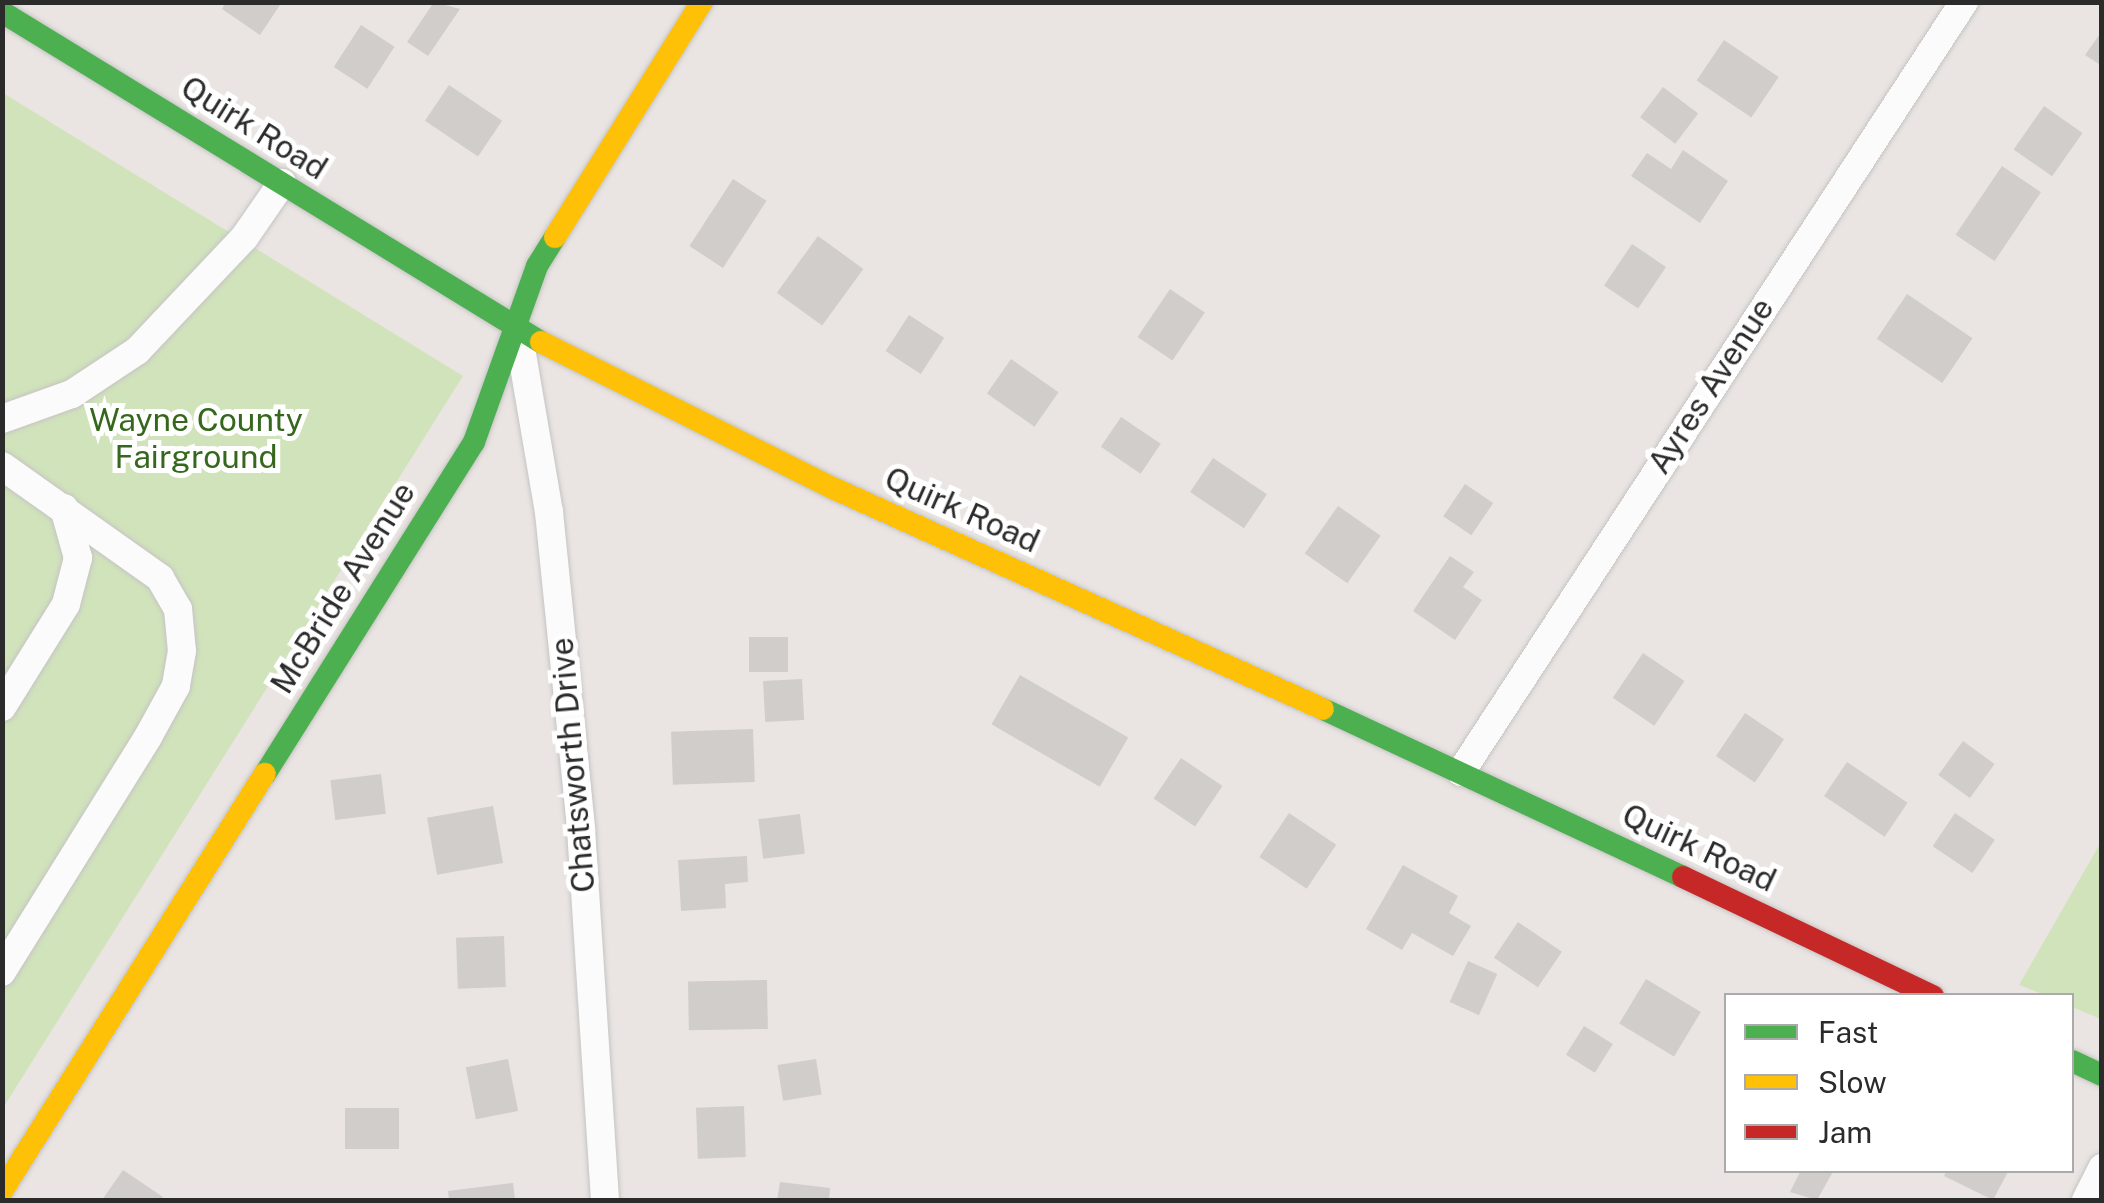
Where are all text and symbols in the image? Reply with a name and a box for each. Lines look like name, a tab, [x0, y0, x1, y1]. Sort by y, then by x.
street label: Quirk Road	[174, 68, 334, 188]
street label: Ayres Avenue	[1640, 291, 1782, 481]
park label: Wayne County Fairground	[89, 402, 303, 477]
street label: Quirk Road	[879, 459, 1045, 561]
street label: McBride Avenue	[263, 475, 423, 701]
street label: Chatsworth Drive	[543, 636, 603, 894]
street label: Quirk Road	[1616, 796, 1782, 900]
legend	[1724, 993, 2074, 1173]
text: Fast	[1818, 1014, 1878, 1050]
text: Slow	[1818, 1064, 1887, 1100]
text: Jam	[1818, 1114, 1872, 1150]

